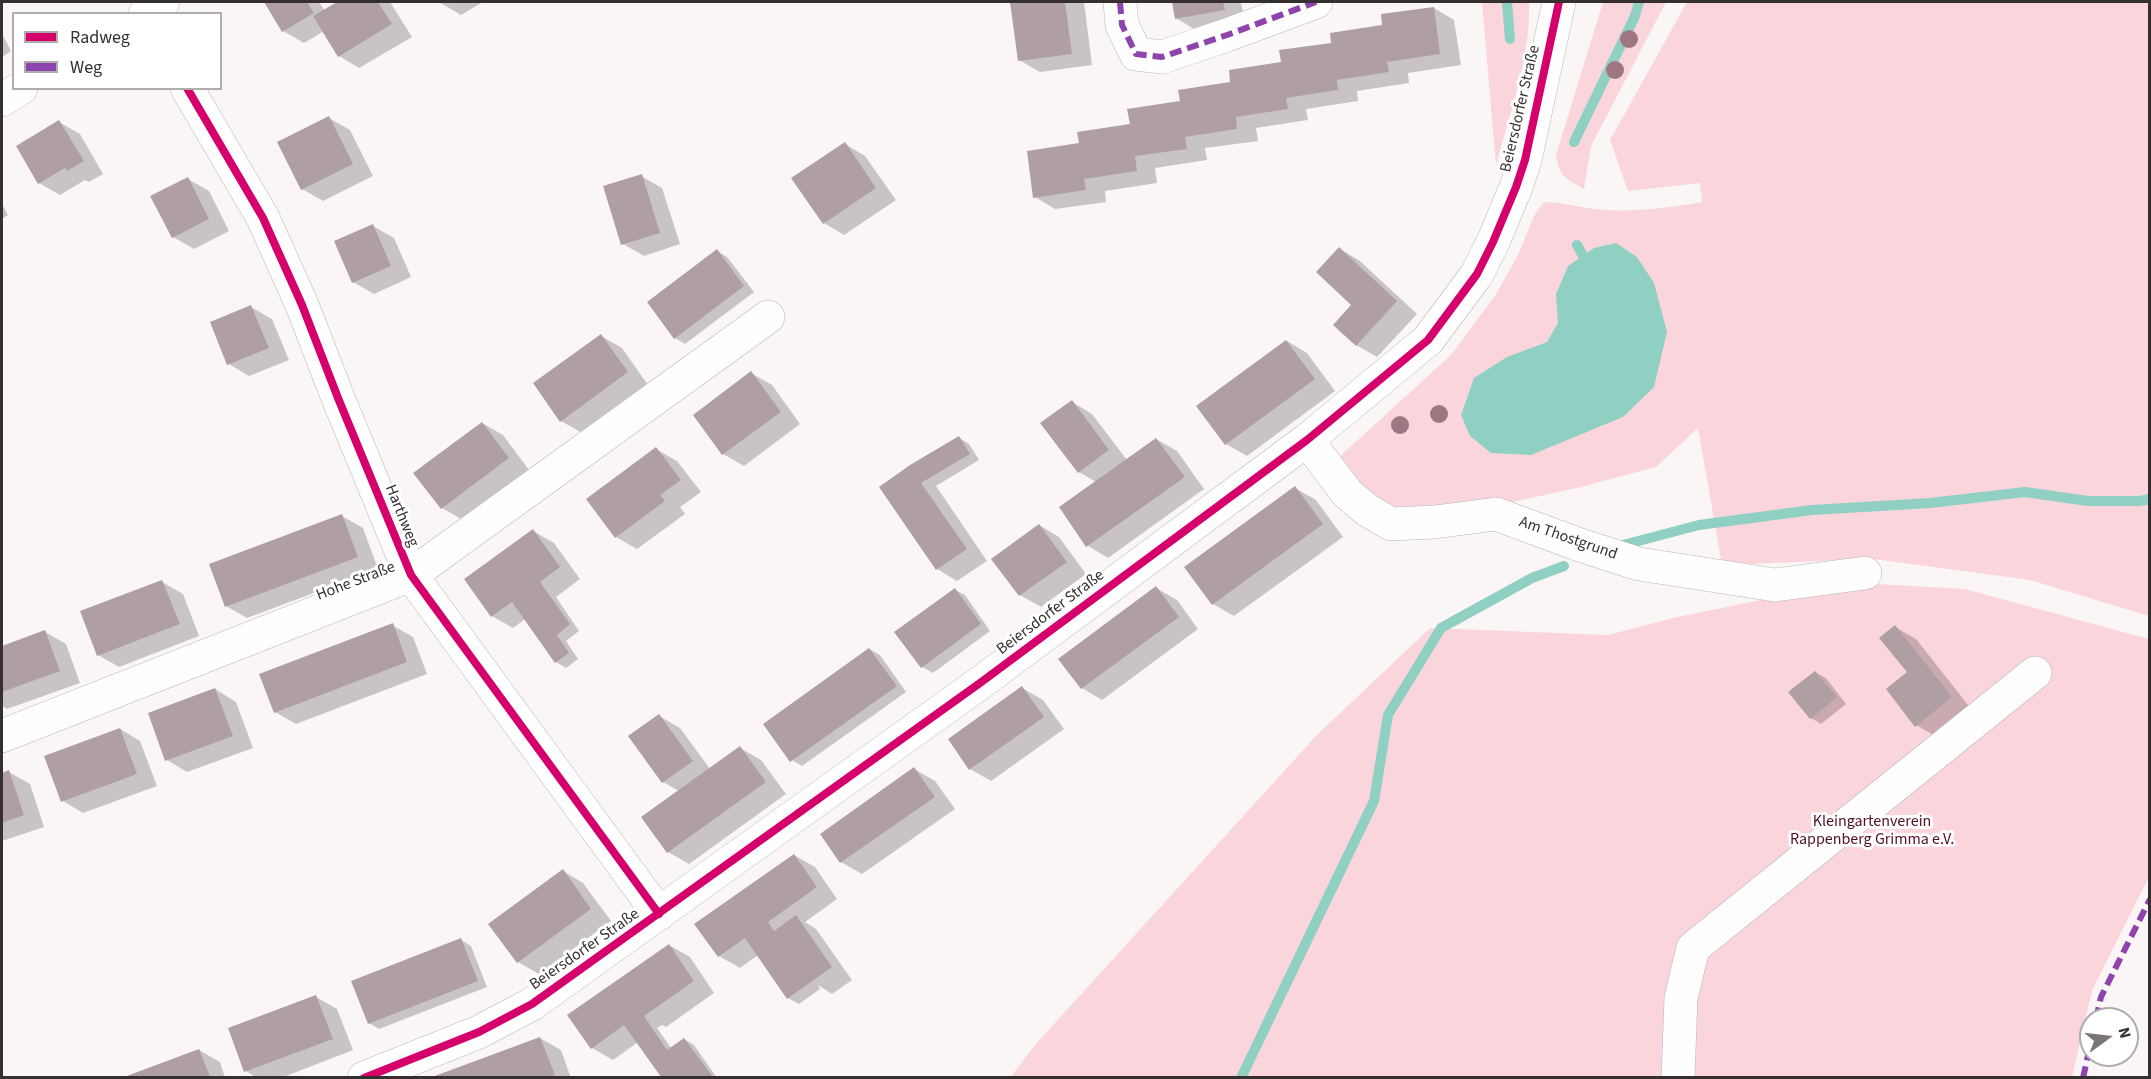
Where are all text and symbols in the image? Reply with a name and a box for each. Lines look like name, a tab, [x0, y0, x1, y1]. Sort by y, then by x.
legend	[12, 12, 222, 90]
text: Radweg	[70, 25, 130, 50]
street label: Beiersdorfer Straße	[1497, 44, 1545, 174]
text: Weg	[70, 55, 102, 80]
street label: Harthweg	[380, 482, 422, 550]
street label: Am Thostgrund	[1516, 513, 1620, 565]
street label: Hohe Straße	[314, 558, 398, 606]
street label: Beiersdorfer Straße	[993, 566, 1109, 660]
park label: Kleingartenverein Rappenberg Grimma e.V.	[1790, 812, 1954, 850]
street label: Beiersdorfer Straße	[526, 905, 644, 995]
north arrow	[2079, 1007, 2139, 1067]
text: N	[2112, 1025, 2136, 1041]

